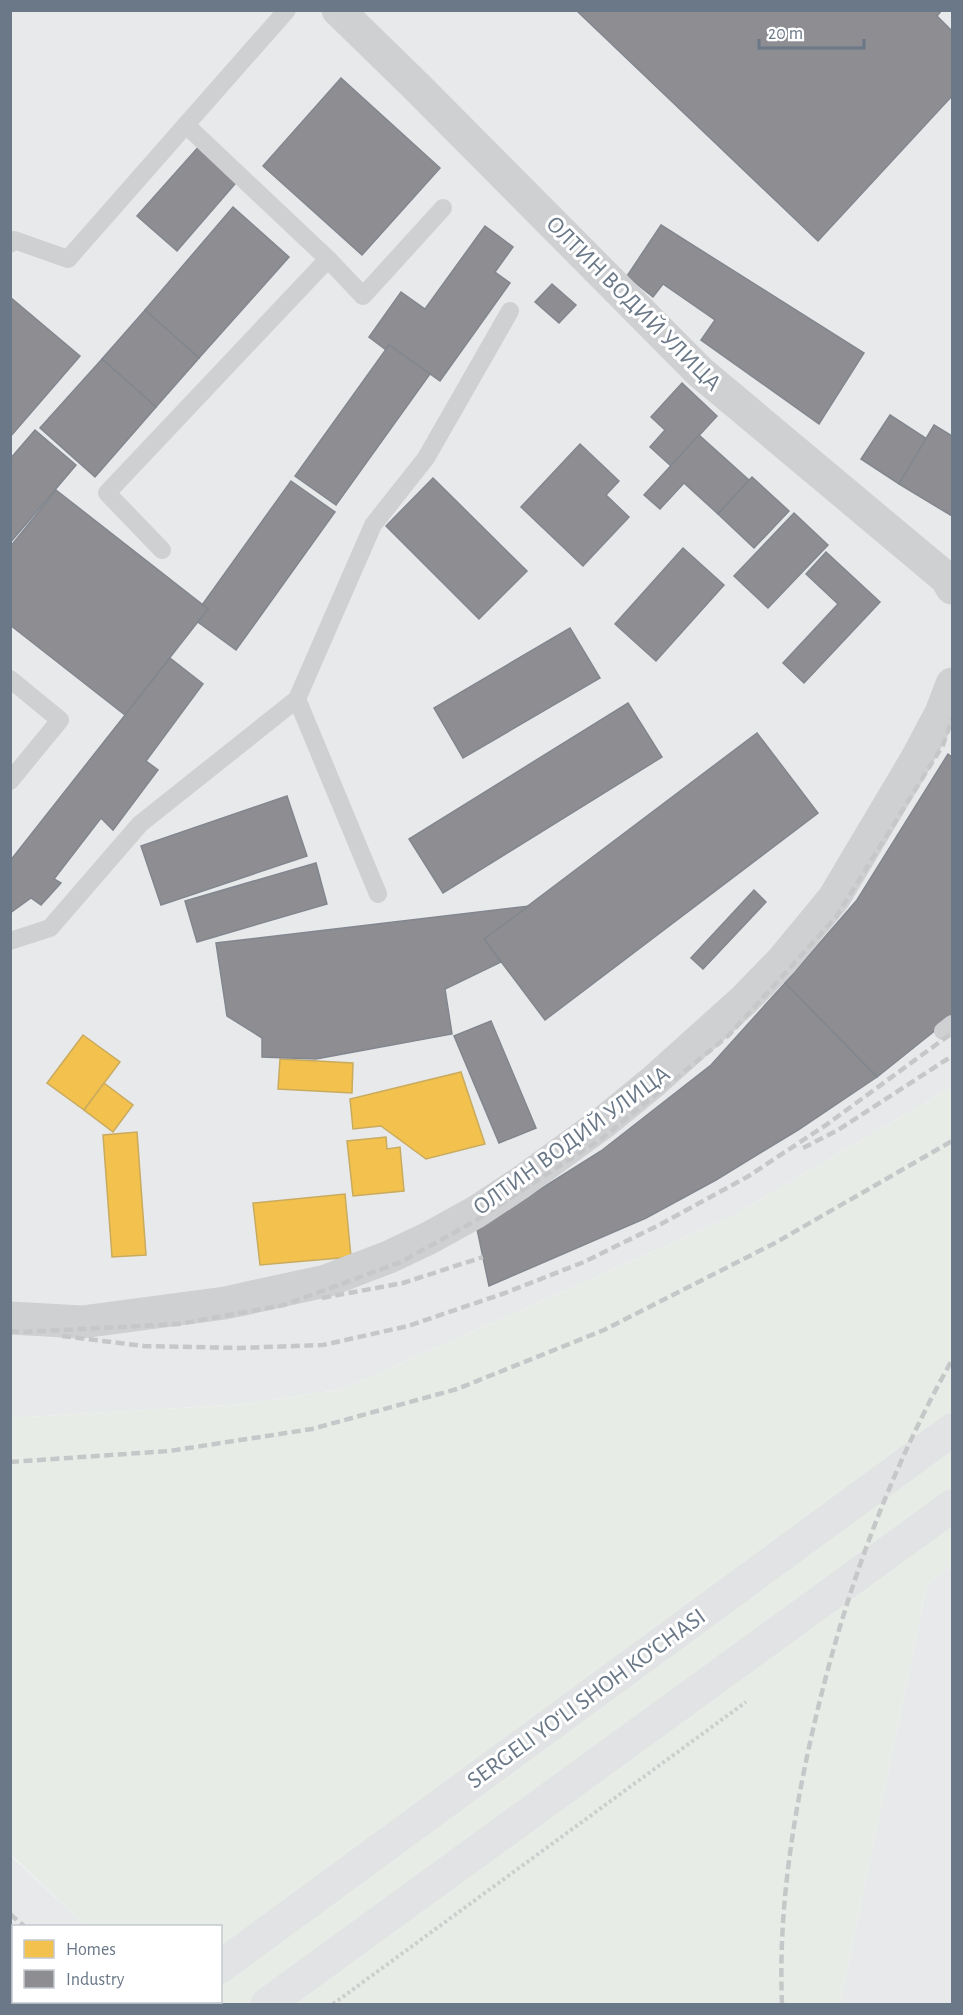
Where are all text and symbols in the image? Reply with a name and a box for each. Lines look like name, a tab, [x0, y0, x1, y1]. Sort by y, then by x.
scale bar	[759, 12, 864, 50]
text: 20 m	[768, 25, 803, 43]
street label: ОЛТИН ВОДИЙ УЛИЦА	[541, 212, 725, 396]
street label: ОЛТИН ВОДИЙ УЛИЦА	[469, 1062, 674, 1220]
street label: SERGELI YO‘LI SHOH KO‘CHASI	[463, 1604, 710, 1793]
legend	[12, 1925, 222, 2003]
text: Homes	[66, 1941, 116, 1959]
text: Industry	[66, 1971, 125, 1989]

